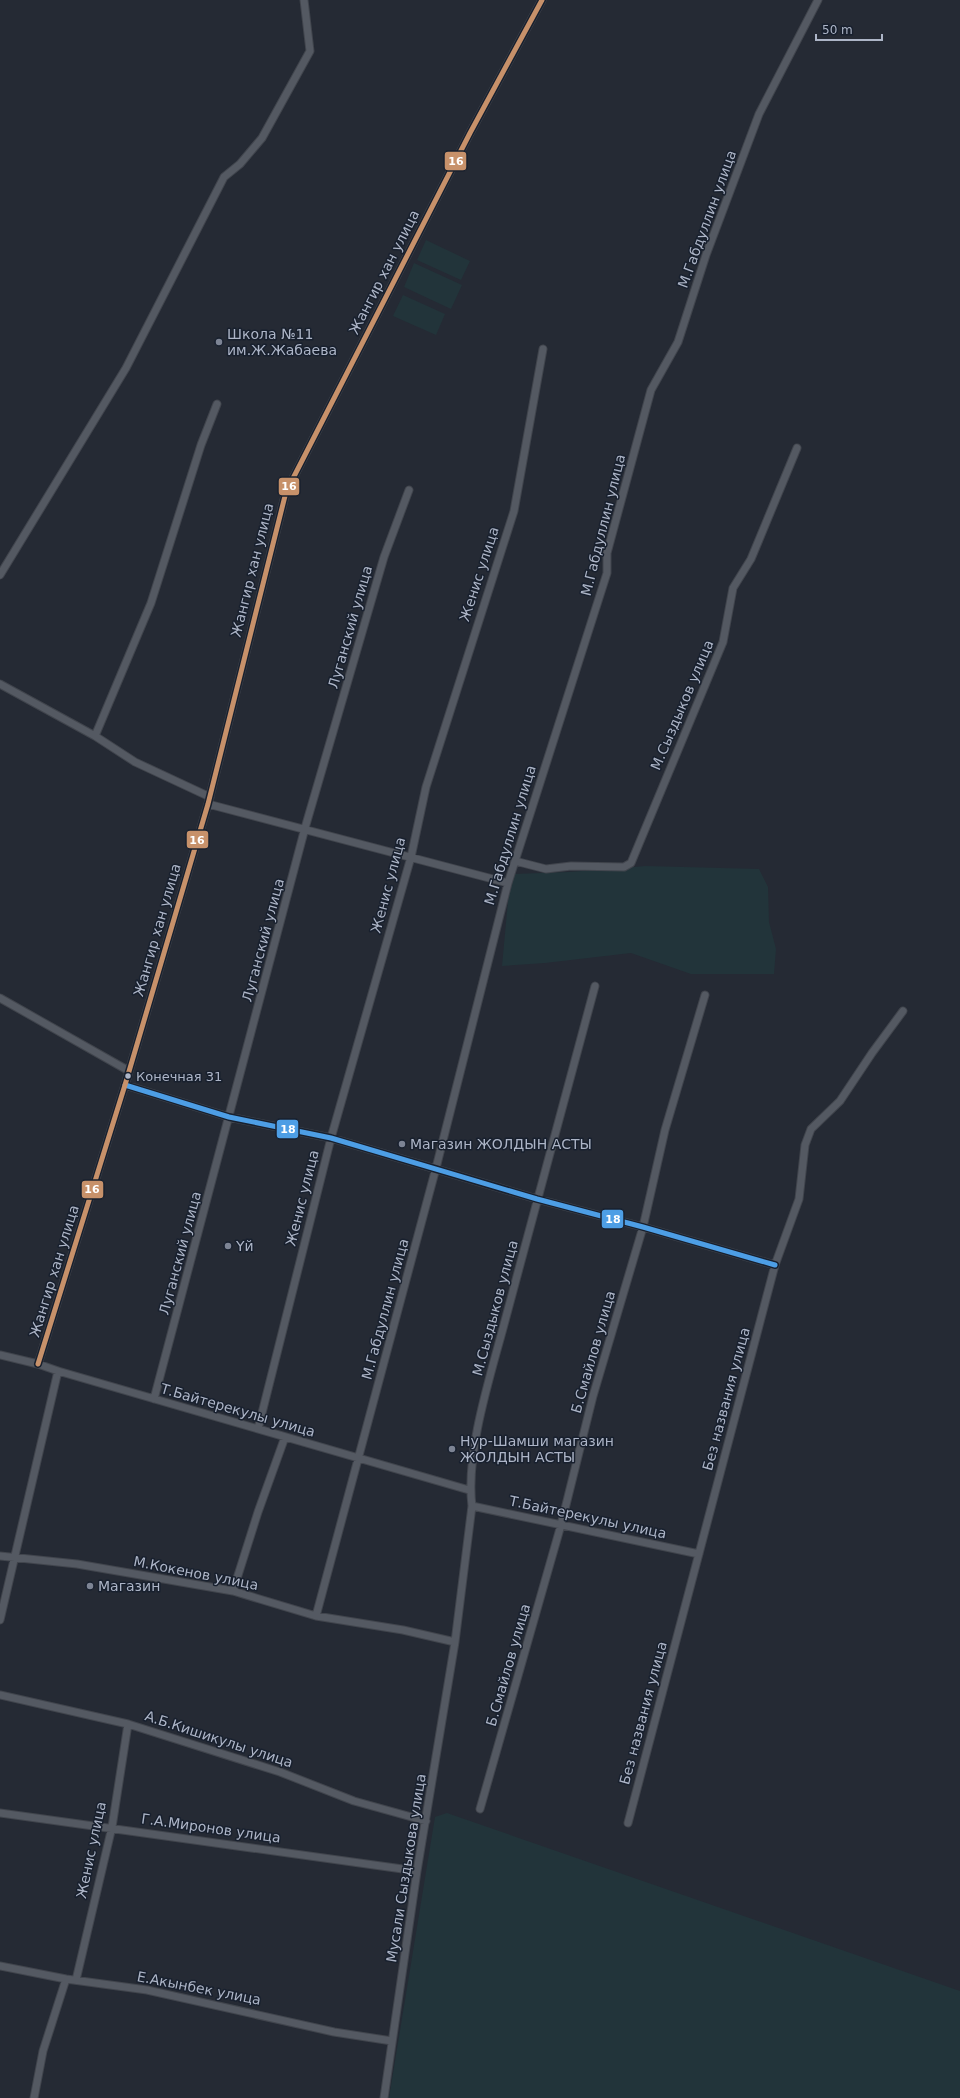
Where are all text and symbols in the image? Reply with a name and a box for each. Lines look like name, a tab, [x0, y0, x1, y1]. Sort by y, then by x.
scale bar	[816, 16, 882, 42]
text: 50 m	[822, 23, 853, 37]
street label: М.Габдуллин улица	[675, 148, 739, 290]
line badge: 16	[444, 151, 467, 171]
text: 16	[448, 155, 464, 168]
street label: Жангир хан улица	[346, 207, 422, 337]
place label: Школа №11 им.Ж.Жабаева	[227, 326, 337, 358]
marker: Школа №11 им.Ж.Жабаева	[214, 337, 224, 347]
street label: М.Габдуллин улица	[578, 453, 628, 597]
line badge: 16	[278, 477, 300, 496]
text: 16	[281, 480, 297, 493]
street label: Жангир хан улица	[228, 501, 276, 639]
street label: Женис улица	[456, 525, 502, 623]
street label: Луганский улица	[325, 564, 375, 690]
street label: М.Сыздыков улица	[647, 638, 717, 772]
street label: М.Габдуллин улица	[481, 763, 539, 907]
line badge: 16	[186, 830, 209, 849]
text: 16	[189, 834, 205, 847]
street label: Женис улица	[368, 835, 408, 935]
street label: Жангир хан улица	[130, 862, 184, 998]
street label: Луганский улица	[239, 877, 287, 1003]
place label: Конечная 31	[136, 1069, 222, 1084]
marker: Конечная 31	[123, 1071, 133, 1081]
line badge: 18	[276, 1119, 299, 1139]
text: 18	[280, 1123, 296, 1136]
place label: Магазин ЖОЛДЫН АСТЫ	[410, 1136, 592, 1152]
marker: Магазин ЖОЛДЫН АСТЫ	[397, 1139, 407, 1149]
street label: Женис улица	[282, 1148, 322, 1248]
line badge: 16	[81, 1180, 104, 1199]
text: 16	[84, 1183, 100, 1196]
street label: Луганский улица	[156, 1190, 204, 1316]
street label: Жангир хан улица	[26, 1203, 82, 1339]
line badge: 18	[601, 1209, 624, 1229]
text: 18	[605, 1213, 621, 1226]
street label: М.Габдуллин улица	[358, 1237, 412, 1381]
place label: Үй	[235, 1238, 254, 1254]
street label: М.Сыздыков улица	[469, 1238, 521, 1378]
marker: Үй	[223, 1241, 233, 1251]
street label: Б.Смайлов улица	[568, 1289, 618, 1415]
street label: Без названия улица	[699, 1326, 753, 1472]
street label: Т.Байтерекулы улица	[158, 1380, 317, 1440]
place label: Нур-Шамши магазин ЖОЛДЫН АСТЫ	[460, 1433, 614, 1465]
marker: Нур-Шамши магазин ЖОЛДЫН АСТЫ	[447, 1444, 457, 1454]
street label: Т.Байтерекулы улица	[507, 1492, 668, 1541]
street label: М.Кокенов улица	[132, 1553, 260, 1593]
place label: Магазин	[98, 1578, 160, 1594]
marker: Магазин	[85, 1581, 95, 1591]
street label: Б.Смайлов улица	[483, 1602, 533, 1728]
street label: Без названия улица	[616, 1640, 670, 1786]
street label: А.Б.Кишикулы улица	[143, 1707, 295, 1771]
street label: Мусали Сыздыкова улица	[383, 1772, 429, 1964]
street label: Женис улица	[73, 1800, 109, 1900]
street label: Г.А.Миронов улица	[140, 1810, 282, 1846]
street label: Е.Акынбек улица	[136, 1968, 262, 2008]

